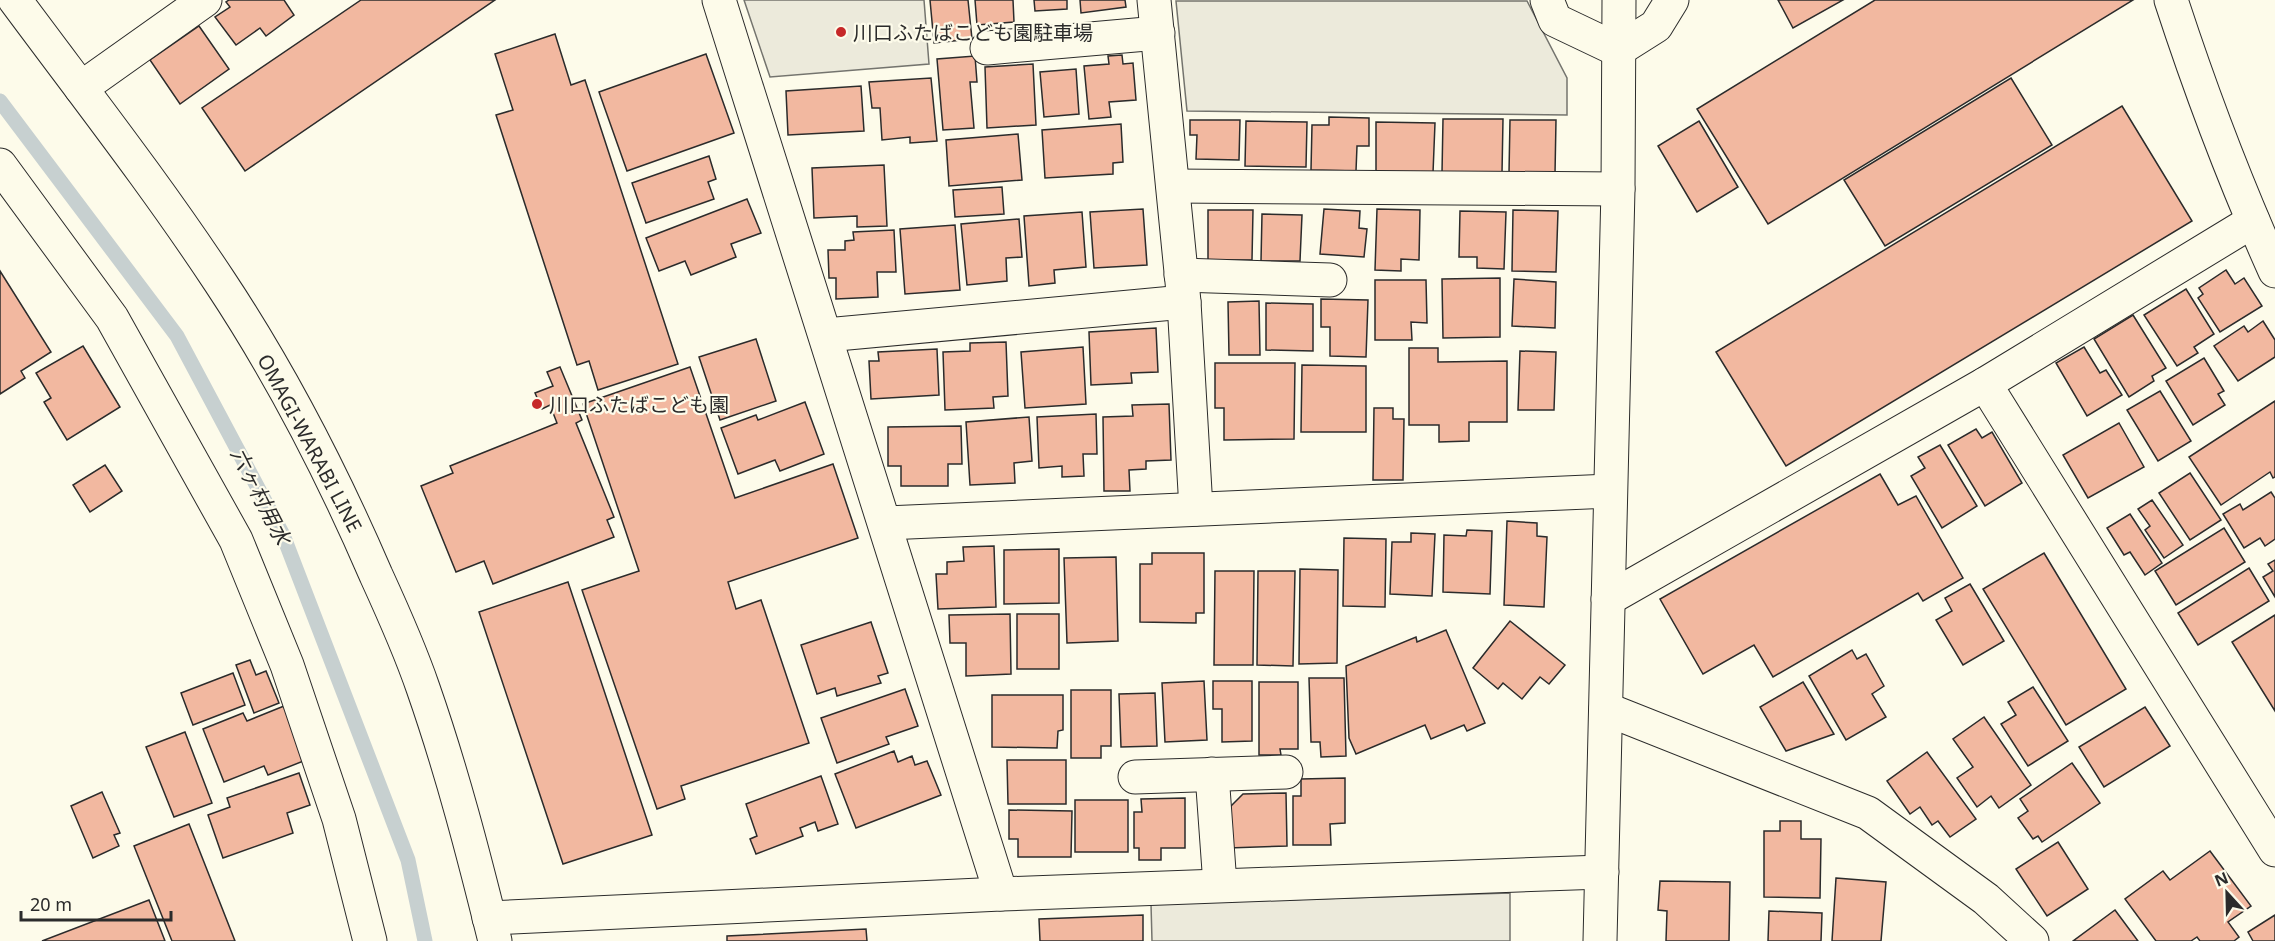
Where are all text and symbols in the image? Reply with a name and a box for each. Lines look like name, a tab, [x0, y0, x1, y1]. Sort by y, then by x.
place label: 川口ふたばこども園駐車場	[853, 19, 1093, 46]
marker: 川口ふたばこども園駐車場	[834, 25, 848, 39]
street label: OMAGI-WARABI LINE	[252, 349, 368, 537]
place label: 川口ふたばこども園	[549, 391, 729, 418]
marker: 川口ふたばこども園	[530, 397, 544, 411]
water label: 六ヶ村用水	[225, 443, 298, 551]
north arrow	[2197, 863, 2257, 923]
text: N	[2211, 866, 2232, 892]
scale bar	[21, 884, 171, 922]
text: 20 m	[30, 892, 72, 916]

